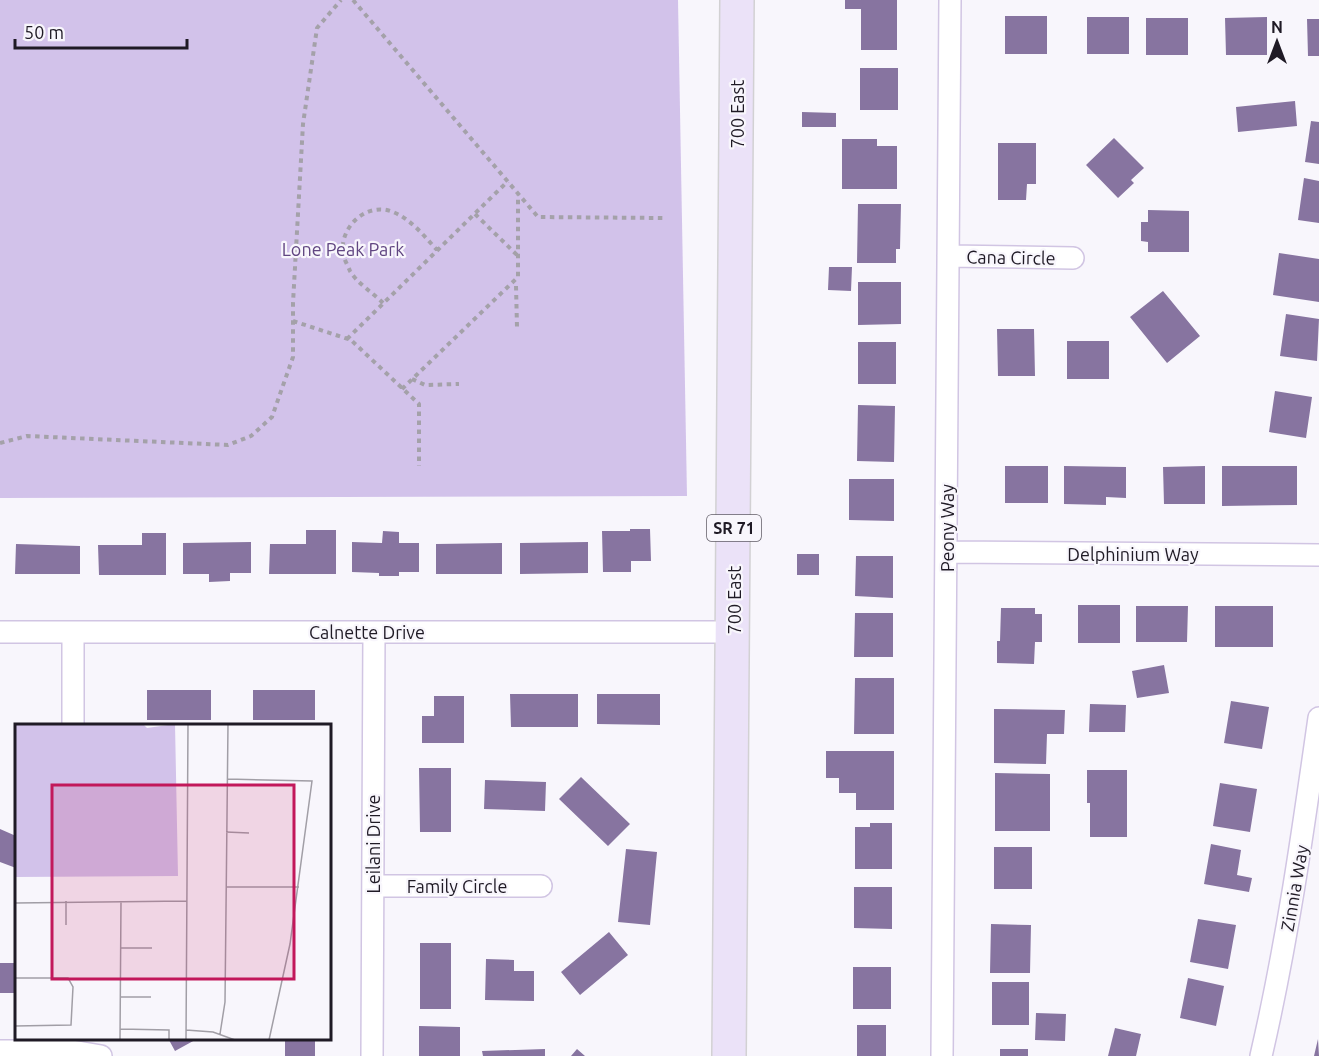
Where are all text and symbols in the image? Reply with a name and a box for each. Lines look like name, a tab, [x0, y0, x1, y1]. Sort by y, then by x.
scale bar	[15, 12, 188, 50]
north arrow	[1247, 12, 1307, 72]
text: N	[1271, 18, 1283, 36]
text: 50 m	[24, 22, 64, 42]
street label: 700 East	[727, 80, 747, 148]
park label: Lone Peak Park	[282, 239, 404, 259]
street label: Cana Circle	[966, 246, 1056, 268]
street label: Peony Way	[937, 484, 957, 572]
road number: SR 71	[707, 515, 761, 541]
street label: Delphinium Way	[1067, 544, 1199, 564]
street label: 700 East	[724, 566, 744, 634]
street label: Calnette Drive	[309, 622, 425, 642]
inset map	[15, 724, 332, 1041]
street label: Leilani Drive	[363, 795, 383, 893]
street label: Zinnia Way	[1277, 843, 1311, 933]
street label: Family Circle	[407, 876, 507, 896]

